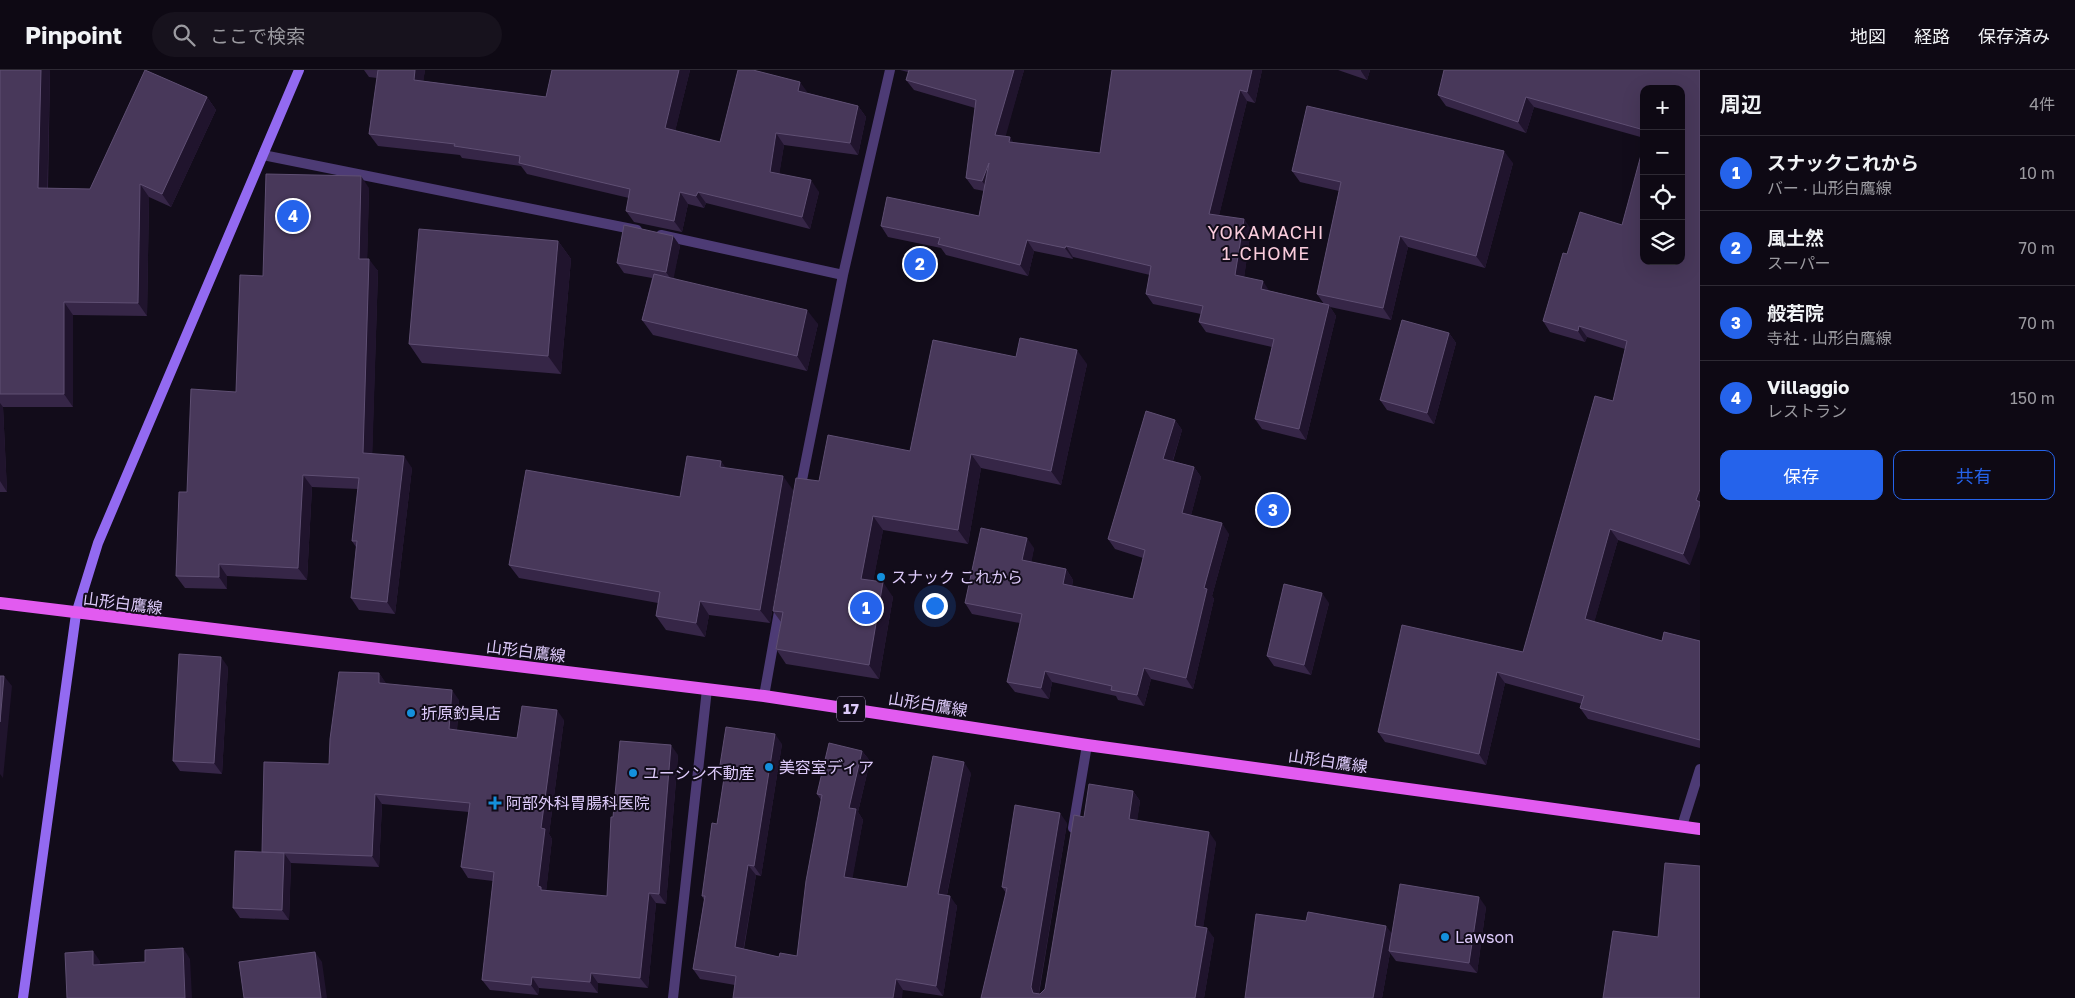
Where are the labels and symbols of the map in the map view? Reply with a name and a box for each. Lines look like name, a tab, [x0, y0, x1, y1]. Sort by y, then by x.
pin: 4	[277, 197, 309, 235]
district label: YOKAMACHI 1-CHOME	[1208, 221, 1324, 264]
pin: 2	[904, 245, 936, 283]
pin: 3	[1257, 491, 1289, 529]
place label: スナック これから	[891, 567, 1023, 587]
marker: スナック これから	[875, 571, 887, 583]
street label: 山形白鷹線	[82, 588, 164, 618]
pin: 1	[850, 589, 882, 627]
your location	[922, 593, 948, 619]
street label: 山形白鷹線	[485, 636, 567, 666]
street label: 山形白鷹線	[887, 688, 969, 720]
road number: 17	[837, 696, 865, 722]
place label: 折原釣具店	[421, 703, 501, 723]
marker: 折原釣具店	[405, 707, 417, 719]
street label: 山形白鷹線	[1287, 746, 1369, 776]
place label: 美容室ディア	[779, 757, 874, 777]
marker: 美容室ディア	[763, 761, 775, 773]
place label: ユーシン不動産	[643, 763, 755, 783]
marker: ユーシン不動産	[627, 767, 639, 779]
place label: 阿部外科胃腸科医院	[506, 793, 650, 813]
marker: 阿部外科胃腸科医院	[488, 796, 502, 810]
place label: Lawson	[1455, 927, 1514, 947]
marker: Lawson	[1439, 931, 1451, 943]

